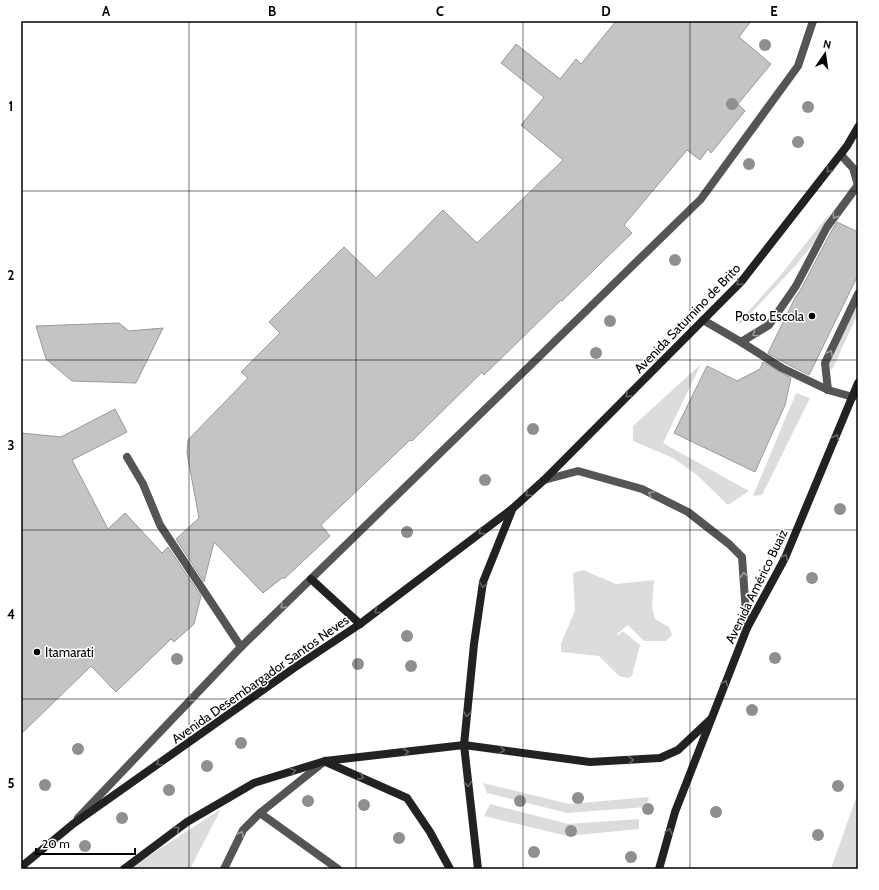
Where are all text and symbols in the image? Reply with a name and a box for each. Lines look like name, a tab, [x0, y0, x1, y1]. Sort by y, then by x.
text: A	[102, 3, 111, 19]
text: B	[268, 3, 276, 19]
text: C	[436, 3, 444, 19]
text: D	[601, 3, 611, 19]
text: E	[770, 3, 778, 19]
north arrow	[805, 34, 845, 74]
text: N	[822, 37, 833, 52]
text: 1	[9, 98, 13, 114]
one-way arrow	[826, 166, 833, 173]
one-way arrow	[832, 212, 840, 219]
street label: Avenida Saturnino de Brito	[631, 260, 743, 376]
text: 2	[8, 267, 15, 283]
one-way arrow	[736, 278, 744, 286]
place label: Posto Escola	[735, 308, 805, 324]
marker: Posto Escola	[807, 311, 817, 321]
one-way arrow	[752, 329, 759, 336]
one-way arrow	[825, 349, 833, 357]
one-way arrow	[625, 391, 633, 398]
one-way arrow	[831, 434, 839, 441]
text: 3	[7, 437, 15, 453]
one-way arrow	[525, 490, 533, 497]
one-way arrow	[648, 491, 655, 499]
street label: Avenida Américo Buaiz	[721, 526, 791, 646]
one-way arrow	[478, 528, 485, 535]
one-way arrow	[780, 553, 788, 561]
one-way arrow	[739, 572, 748, 578]
one-way arrow	[480, 581, 488, 588]
one-way arrow	[280, 601, 288, 609]
text: 4	[7, 606, 15, 622]
one-way arrow	[374, 606, 381, 614]
street label: Avenida Desembargador Santos Neves	[168, 611, 352, 747]
place label: Itamarati	[45, 644, 94, 660]
marker: Itamarati	[32, 647, 42, 657]
one-way arrow	[721, 680, 729, 687]
one-way arrow	[189, 694, 196, 701]
one-way arrow	[463, 711, 472, 717]
one-way arrow	[499, 745, 506, 754]
one-way arrow	[402, 747, 409, 756]
one-way arrow	[628, 755, 635, 764]
one-way arrow	[156, 758, 163, 765]
one-way arrow	[289, 767, 296, 776]
one-way arrow	[356, 772, 364, 780]
text: 5	[8, 775, 15, 791]
one-way arrow	[463, 781, 472, 787]
one-way arrow	[173, 827, 180, 834]
one-way arrow	[665, 828, 673, 835]
scale bar	[36, 830, 135, 856]
one-way arrow	[237, 831, 244, 838]
text: 20 m	[42, 836, 70, 851]

